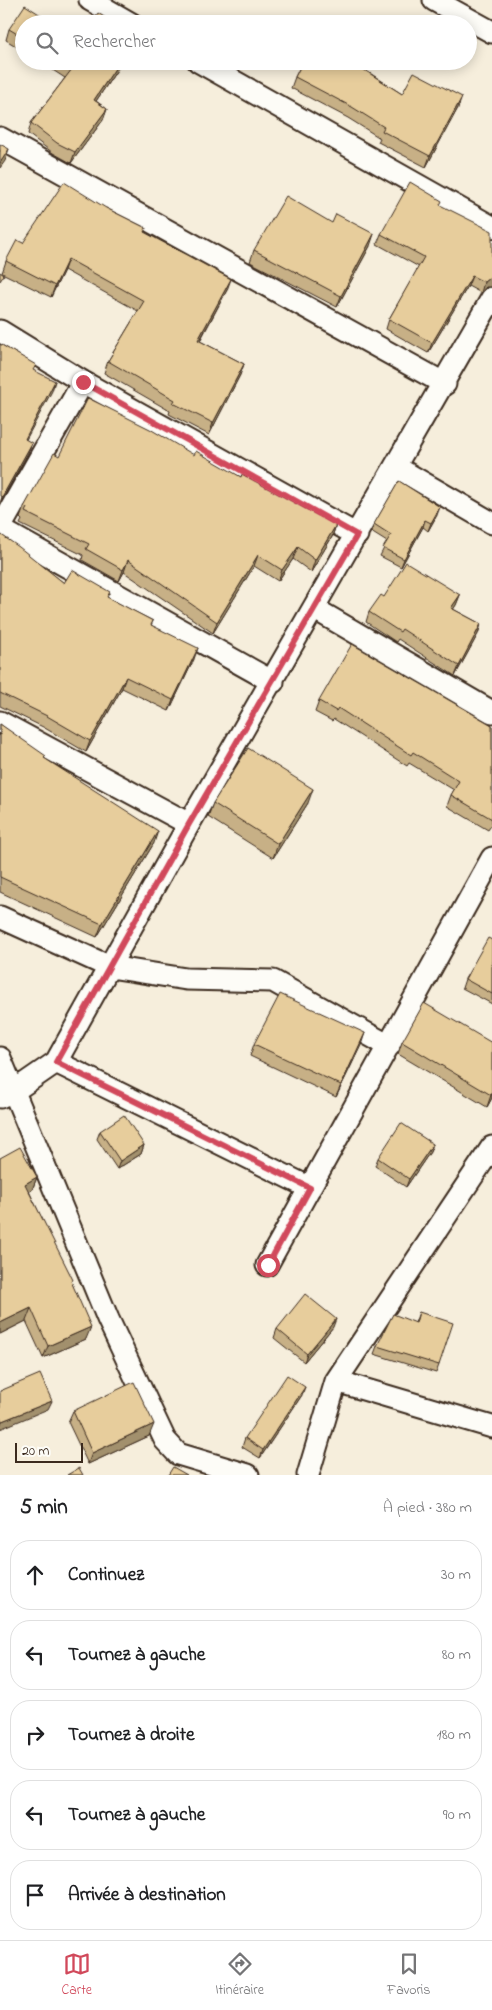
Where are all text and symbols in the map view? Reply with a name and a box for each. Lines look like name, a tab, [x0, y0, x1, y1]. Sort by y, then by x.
search box	[15, 15, 477, 70]
icon: search	[33, 29, 61, 57]
text: Rechercher	[73, 29, 156, 56]
route end	[72, 371, 95, 394]
route start	[257, 1254, 280, 1277]
scale bar	[15, 1440, 82, 1463]
text: 20 m	[22, 1441, 49, 1462]
text: 5 min	[20, 1493, 68, 1523]
text: À pied · 380 m	[383, 1496, 472, 1520]
icon: ahead	[21, 1561, 49, 1589]
text: Continuez	[68, 1562, 144, 1589]
text: 30 m	[441, 1563, 471, 1587]
icon: left	[21, 1641, 49, 1669]
text: Tournez à gauche	[68, 1642, 205, 1669]
text: 80 m	[442, 1643, 471, 1667]
icon: right	[21, 1721, 49, 1749]
text: Tournez à droite	[68, 1722, 194, 1749]
text: 180 m	[437, 1723, 471, 1747]
icon: left	[21, 1801, 49, 1829]
text: Tournez à gauche	[68, 1802, 205, 1829]
text: 90 m	[443, 1803, 471, 1827]
icon: arrive	[21, 1881, 49, 1909]
text: Arrivée à destination	[68, 1882, 226, 1909]
tab: Carte	[62, 1950, 92, 2001]
tab: Itinéraire	[215, 1950, 264, 2001]
tab: Favoris	[387, 1950, 430, 2001]

